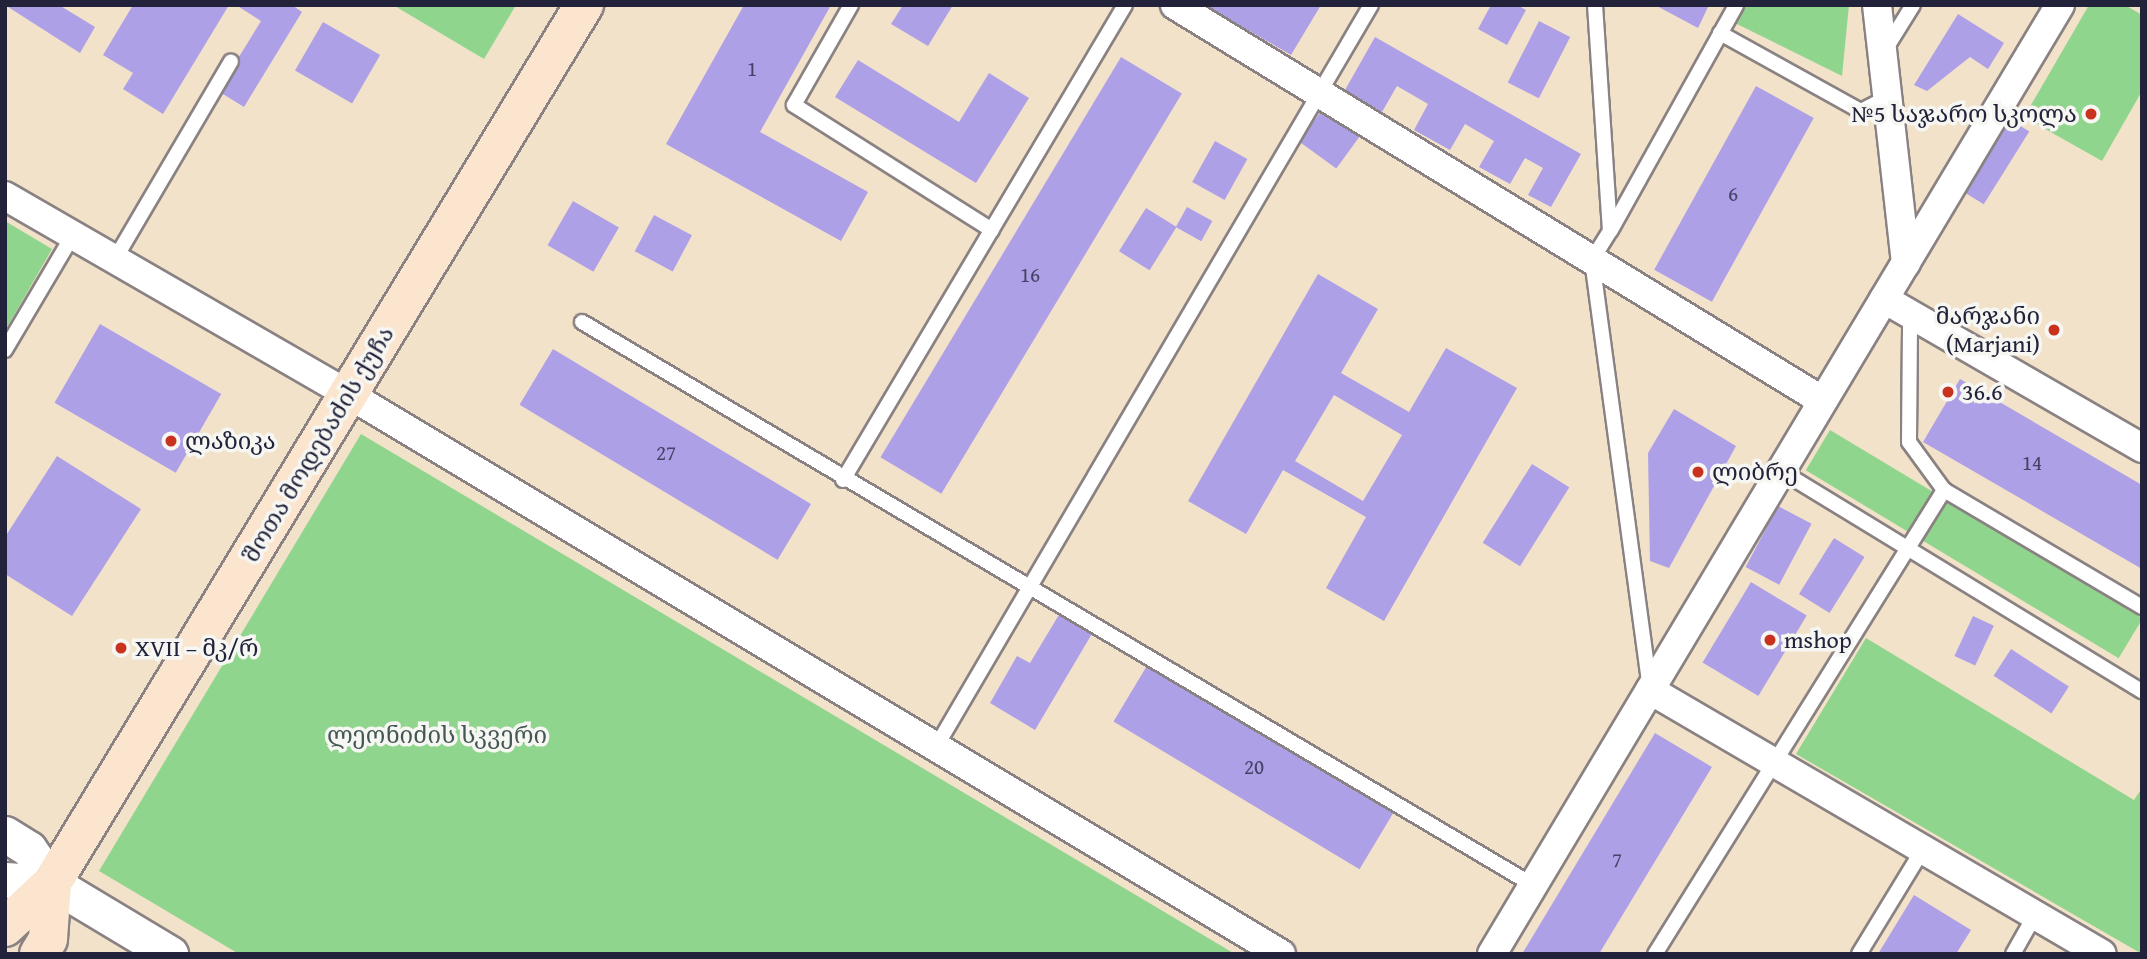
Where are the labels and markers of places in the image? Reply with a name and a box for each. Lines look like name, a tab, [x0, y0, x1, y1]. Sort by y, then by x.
place label: №5 საჯარო სკოლა	[1851, 100, 2077, 128]
marker: №5 საჯარო სკოლა	[2083, 106, 2099, 122]
place label: მარჯანი (Marjani)	[1936, 302, 2040, 358]
marker: მარჯანი (Marjani)	[2046, 322, 2062, 338]
place label: 36.6	[1962, 378, 2002, 406]
marker: 36.6	[1940, 384, 1956, 400]
place label: ლაზიკა	[185, 427, 276, 455]
marker: ლაზიკა	[163, 433, 179, 449]
place label: ლიბრე	[1712, 458, 1798, 486]
marker: ლიბრე	[1690, 464, 1706, 480]
place label: mshop	[1784, 626, 1852, 654]
marker: mshop	[1762, 632, 1778, 648]
place label: XVII – მკ/რ	[135, 634, 258, 662]
marker: XVII – მკ/რ	[113, 640, 129, 656]

